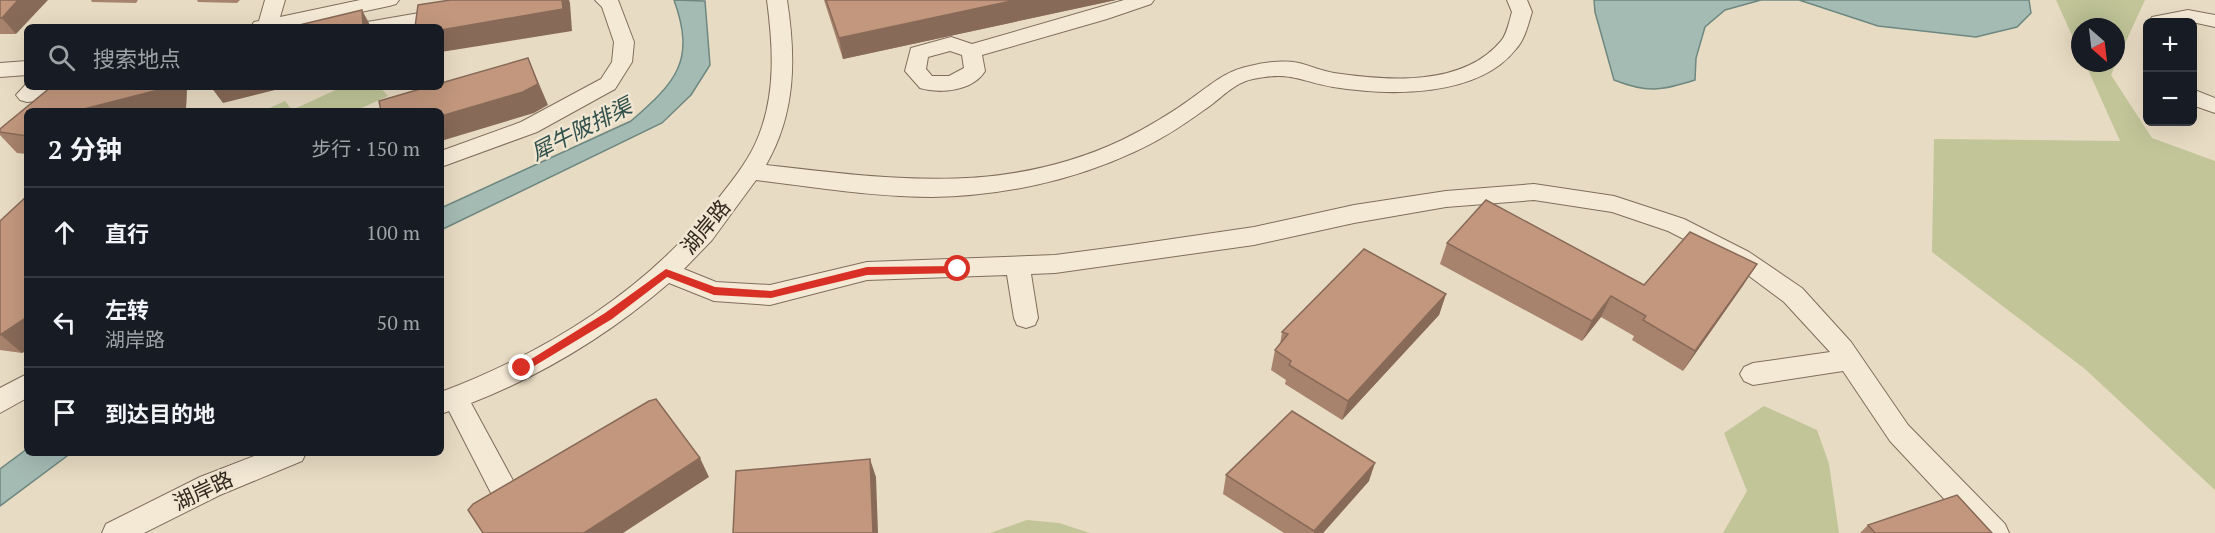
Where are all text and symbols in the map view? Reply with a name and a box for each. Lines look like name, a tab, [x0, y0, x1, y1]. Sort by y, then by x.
north arrow	[2071, 18, 2125, 72]
map controls	[2143, 18, 2197, 126]
button: +	[2143, 18, 2197, 72]
search box	[24, 24, 444, 90]
icon: search	[45, 41, 78, 74]
text: 搜索地点	[93, 44, 181, 73]
button: −	[2143, 72, 2197, 126]
water label: 犀牛陂排渠	[525, 89, 639, 166]
text: 2 分钟	[48, 132, 122, 166]
text: 步行 · 150 m	[311, 135, 420, 162]
street label: 湖岸路	[674, 193, 736, 259]
icon: ahead	[48, 216, 81, 249]
text: 直行	[105, 219, 149, 248]
text: 100 m	[366, 219, 420, 246]
route start	[944, 255, 970, 281]
text: 左转	[105, 295, 149, 324]
icon: left	[48, 306, 81, 339]
text: 50 m	[377, 309, 420, 336]
text: 湖岸路	[105, 326, 165, 353]
route end	[508, 354, 534, 380]
icon: arrive	[48, 396, 81, 429]
text: 到达目的地	[105, 399, 215, 428]
street label: 湖岸路	[168, 464, 237, 516]

